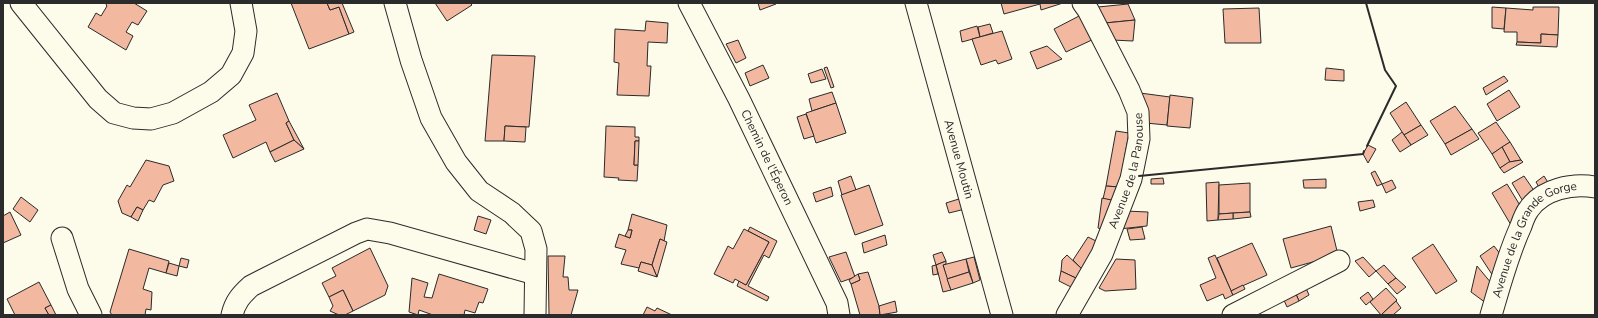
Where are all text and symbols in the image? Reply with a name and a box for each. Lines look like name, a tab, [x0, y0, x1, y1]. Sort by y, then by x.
street label: Chemin de l'Éperon	[737, 107, 797, 208]
street label: Avenue de la Panouse	[1105, 112, 1147, 231]
street label: Avenue Moutin	[941, 118, 978, 201]
street label: Avenue de la Grande Gorge	[1489, 178, 1577, 300]

